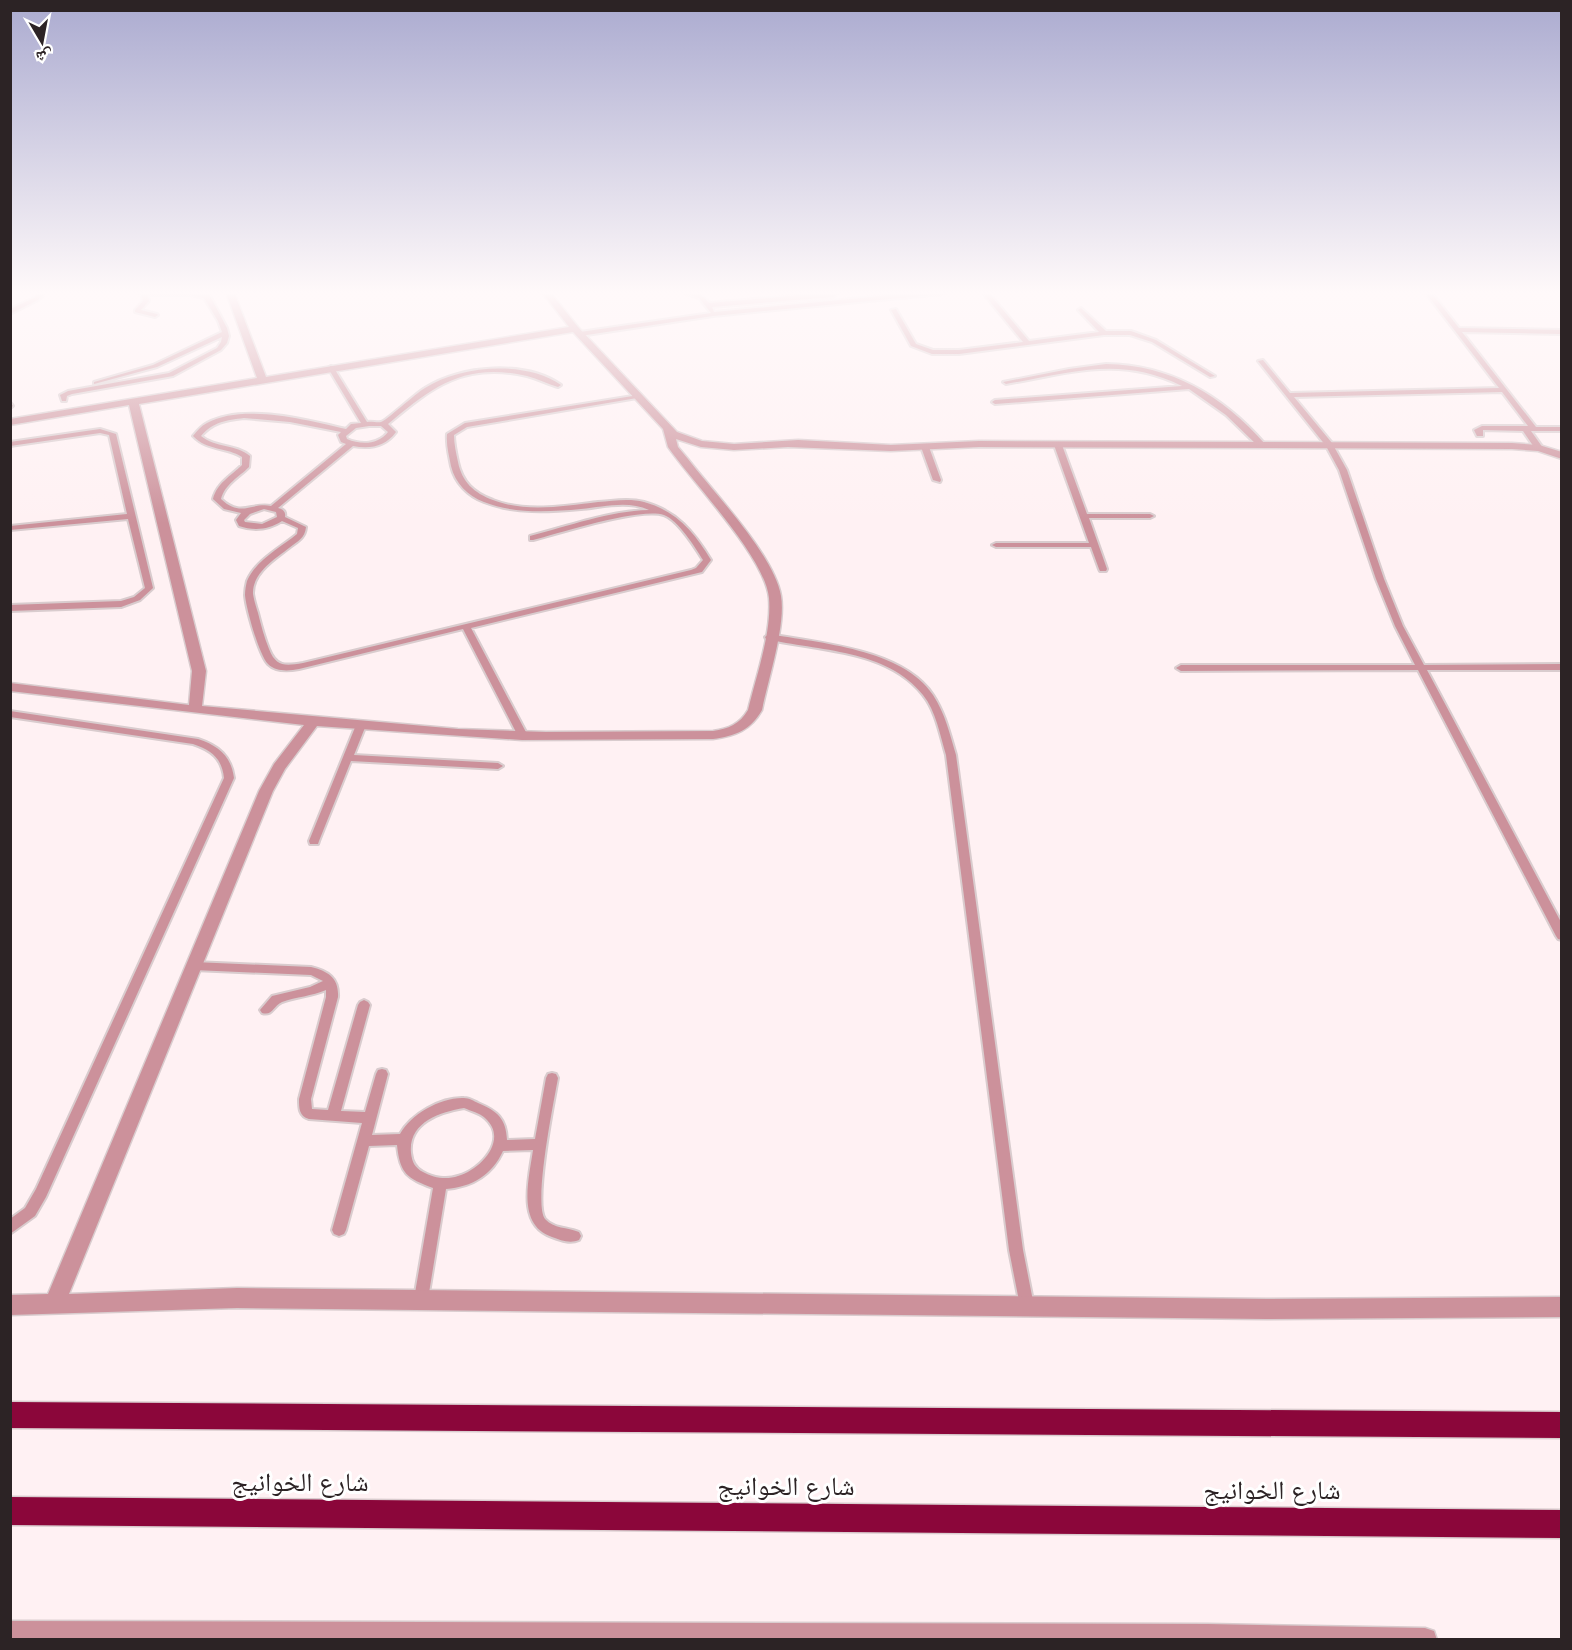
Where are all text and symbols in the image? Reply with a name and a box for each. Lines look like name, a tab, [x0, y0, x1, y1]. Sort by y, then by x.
north arrow	[12, 12, 72, 72]
text: ش	[34, 45, 55, 67]
street label: شارع الخوانيج	[231, 1466, 369, 1499]
street label: شارع الخوانيج	[717, 1470, 855, 1503]
street label: شارع الخوانيج	[1203, 1474, 1341, 1507]

